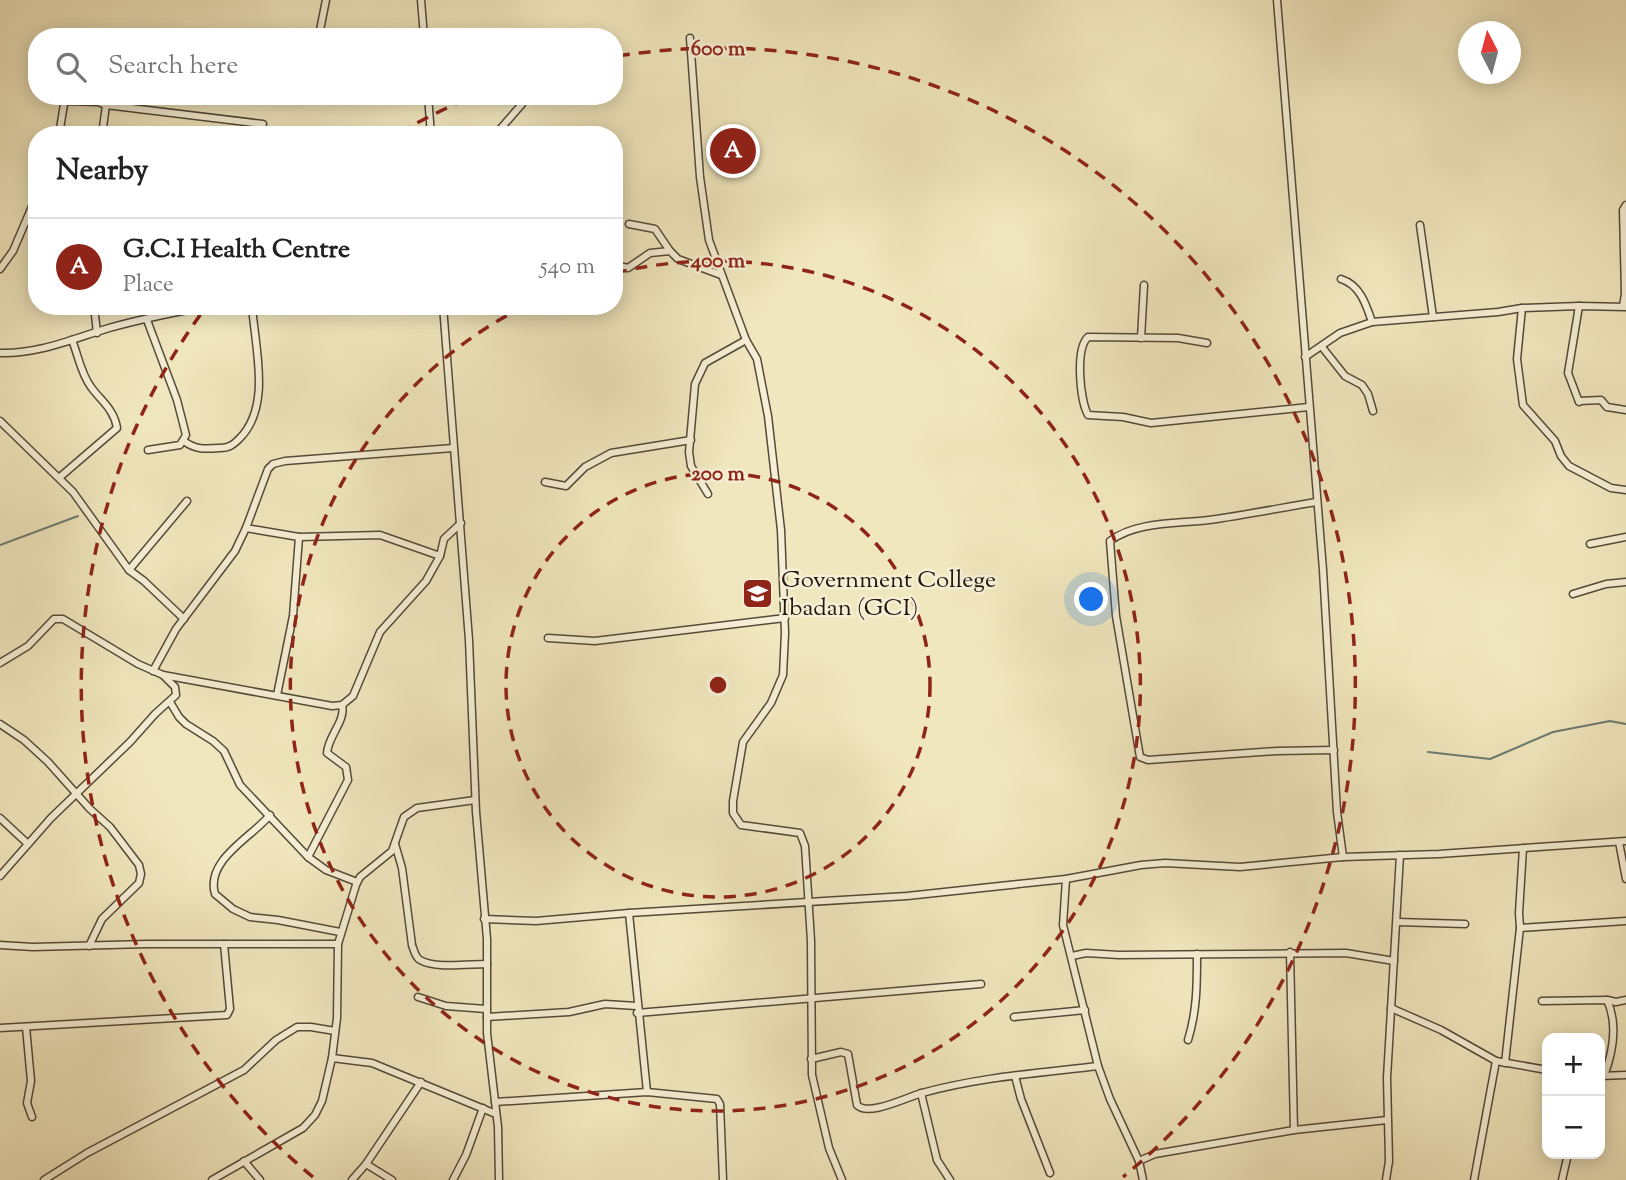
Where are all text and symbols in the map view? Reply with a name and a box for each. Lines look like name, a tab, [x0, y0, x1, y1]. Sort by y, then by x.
north arrow	[1458, 21, 1521, 84]
search box	[28, 28, 623, 105]
text: 600 m	[691, 35, 746, 65]
icon: search	[52, 48, 90, 86]
text: Search here	[108, 48, 238, 85]
pin: A	[710, 125, 756, 177]
text: Nearby	[56, 150, 148, 193]
text: G.C.I Health Centre	[123, 232, 350, 269]
text: 400 m	[690, 247, 746, 277]
text: A	[70, 251, 88, 284]
text: 540 m	[540, 251, 595, 284]
text: Place	[123, 269, 174, 302]
text: 200 m	[691, 460, 746, 490]
place label: Government College Ibadan (GCI)	[781, 564, 996, 626]
school or university icon: Government College Ibadan (GCI)	[741, 576, 775, 610]
your location	[1074, 582, 1108, 616]
centre of rings	[706, 673, 730, 697]
map controls	[1542, 1033, 1605, 1159]
button: +	[1542, 1033, 1605, 1096]
button: −	[1542, 1096, 1605, 1159]

